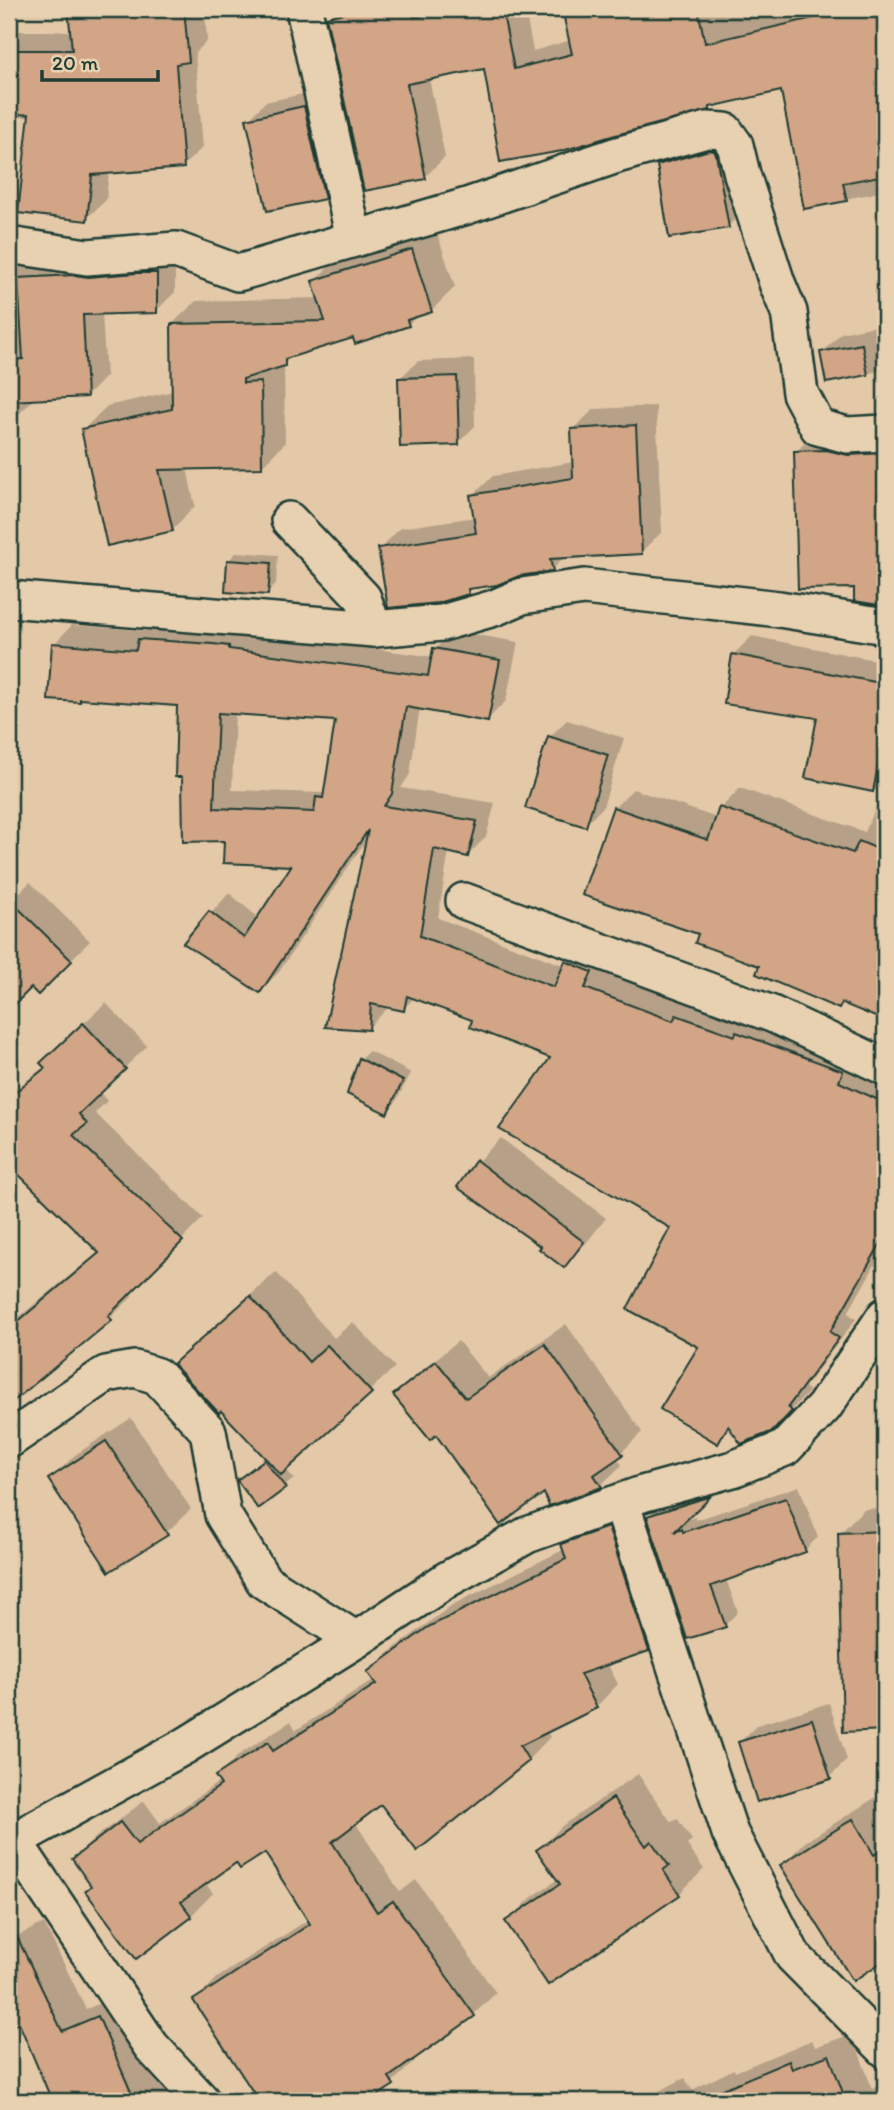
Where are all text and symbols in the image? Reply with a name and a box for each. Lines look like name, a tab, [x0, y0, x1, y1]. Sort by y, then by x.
scale bar	[42, 38, 158, 82]
text: 20 m	[52, 50, 99, 75]

